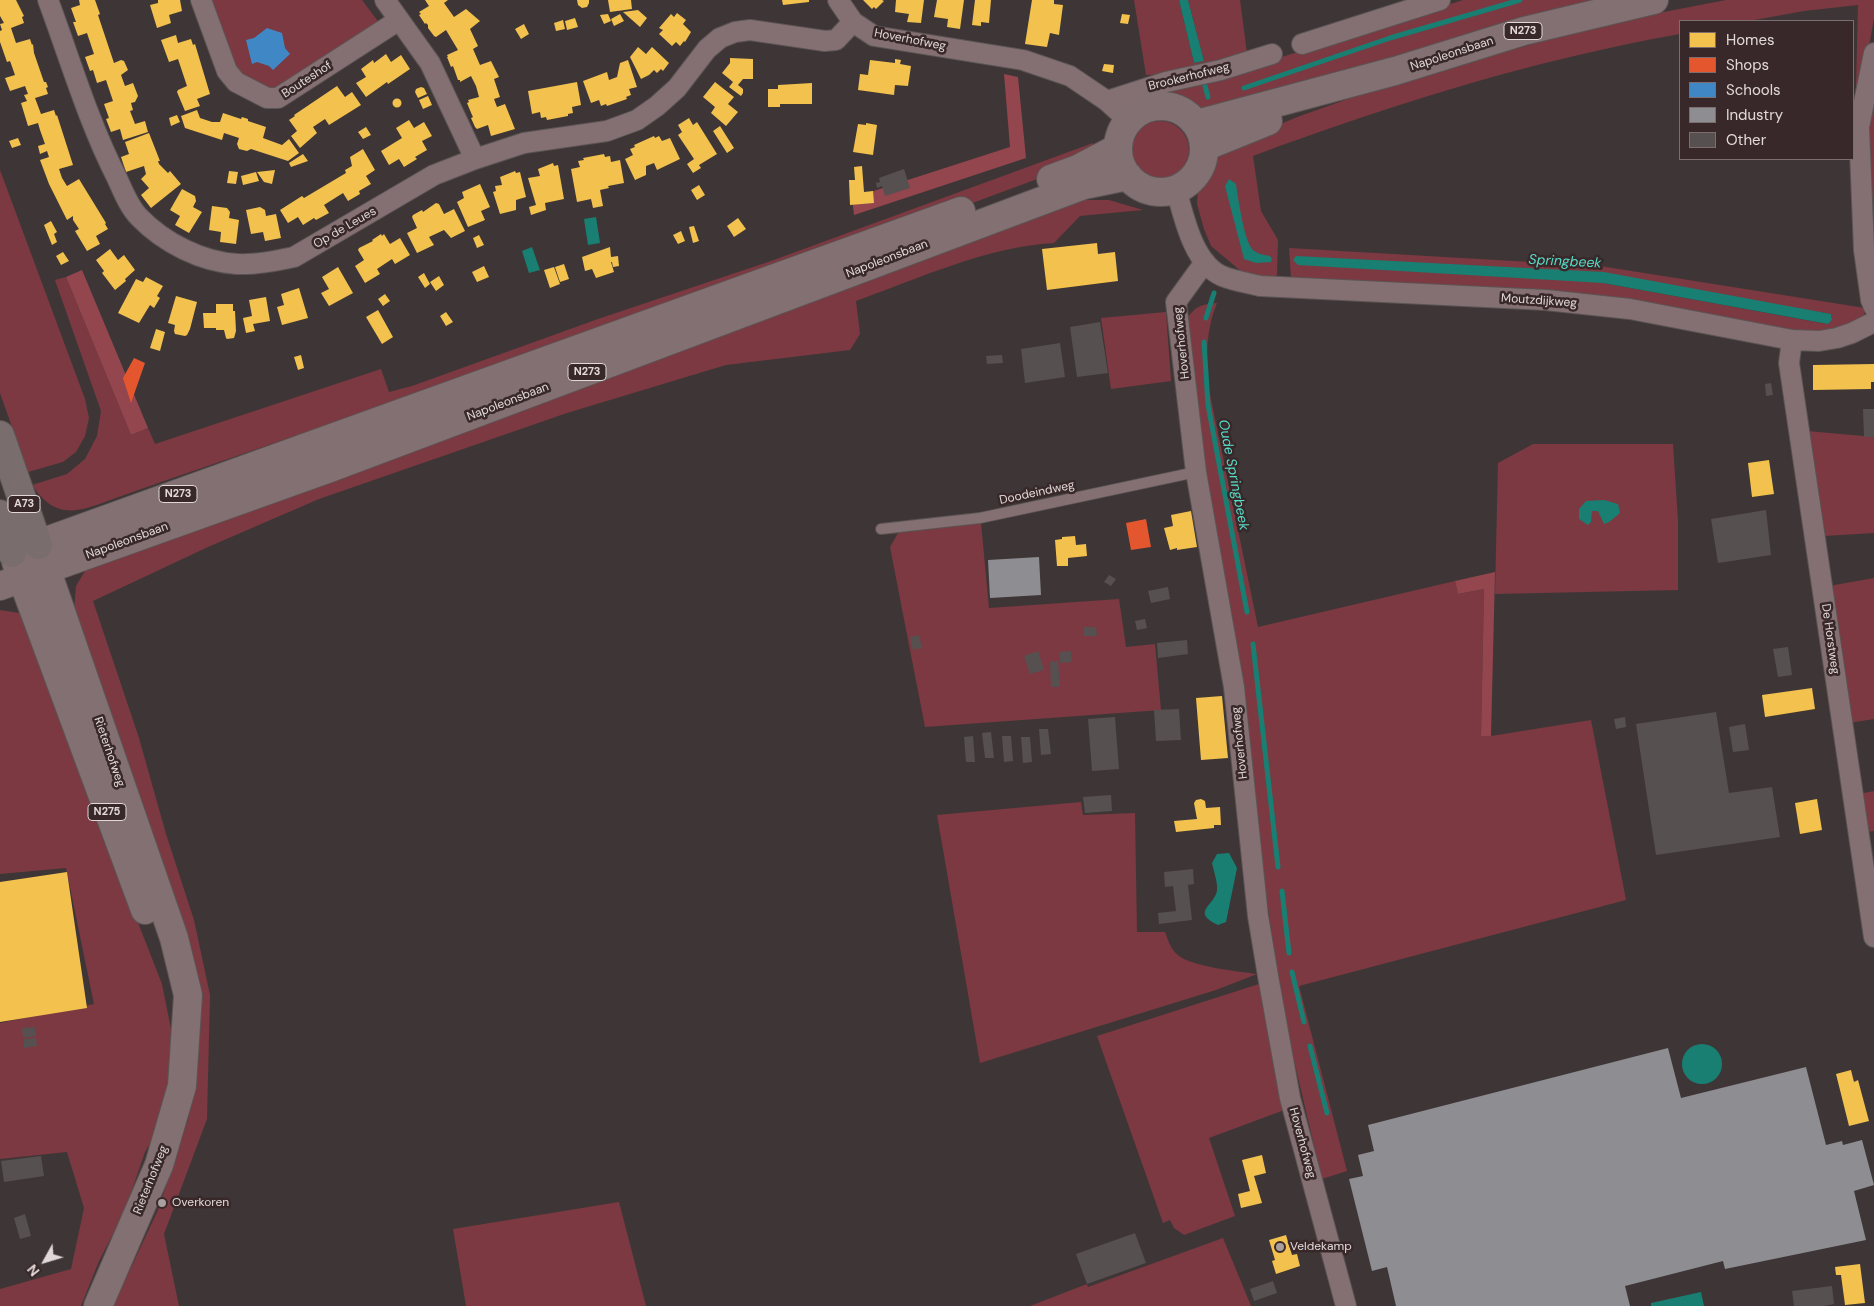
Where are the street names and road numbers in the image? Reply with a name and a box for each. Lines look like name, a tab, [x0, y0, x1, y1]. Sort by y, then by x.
road number: N273	[1504, 22, 1542, 40]
street label: Hoverhofweg	[873, 26, 947, 54]
street label: Napoleonsbaan	[1409, 34, 1495, 74]
street label: Bouteshof	[279, 59, 335, 101]
street label: Brookerhofweg	[1147, 60, 1231, 94]
street label: Op de Leues	[311, 204, 379, 252]
street label: Napoleonsbaan	[844, 237, 930, 281]
street label: Moutzdijkweg	[1501, 291, 1577, 311]
street label: Hoverhofweg	[1171, 306, 1193, 380]
road number: N273	[568, 364, 606, 381]
street label: Napoleonsbaan	[465, 380, 551, 424]
street label: Doodeindweg	[998, 478, 1076, 508]
road number: N273	[159, 486, 197, 502]
road number: A73	[8, 496, 40, 512]
street label: Napoleonsbaan	[84, 519, 170, 563]
street label: De Horstweg	[1818, 603, 1842, 675]
street label: Hoverhofweg	[1229, 706, 1251, 780]
street label: Rieterhofweg	[90, 715, 128, 789]
road number: N275	[88, 804, 126, 820]
street label: Hoverhofweg	[1286, 1106, 1318, 1180]
street label: Rieterhofweg	[131, 1144, 171, 1216]

